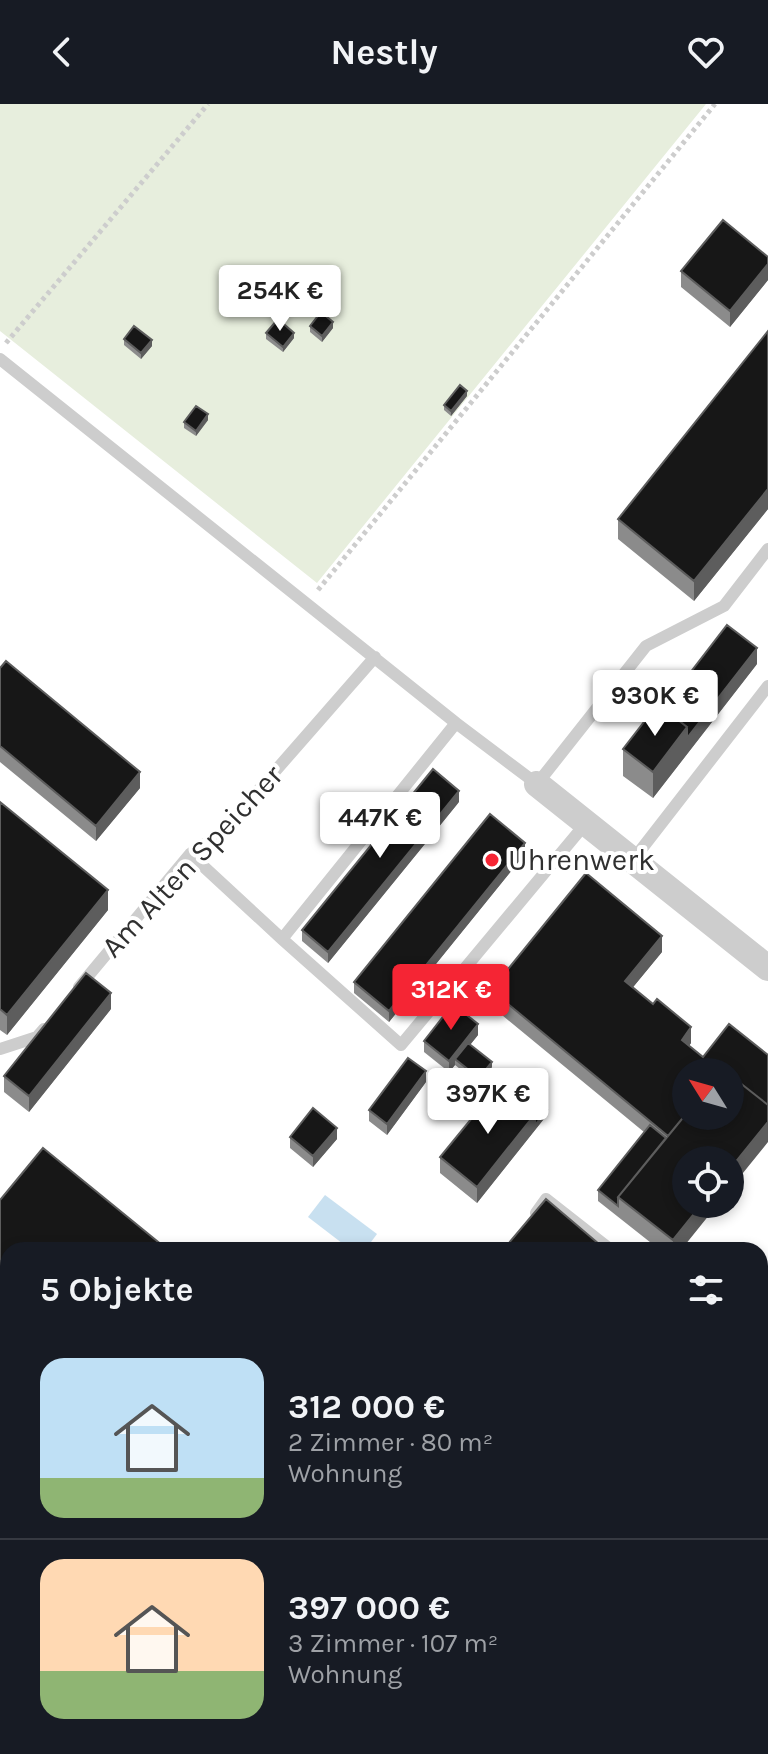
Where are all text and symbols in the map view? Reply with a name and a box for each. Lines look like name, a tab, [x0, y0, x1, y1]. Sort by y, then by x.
icon: back	[40, 30, 84, 74]
icon: heart	[684, 30, 728, 74]
text: Nestly	[330, 31, 438, 73]
pin: 254K €	[215, 265, 345, 333]
text: 254K €	[237, 275, 323, 306]
pin: 930K €	[590, 670, 720, 738]
text: 930K €	[611, 680, 699, 711]
street label: Am Alten Speicher	[94, 757, 290, 965]
pin: 447K €	[315, 792, 445, 860]
text: 447K €	[338, 802, 422, 833]
place label: Uhrenwerk	[508, 842, 655, 878]
marker: Uhrenwerk	[483, 851, 501, 869]
pin: 312K €	[386, 964, 516, 1032]
text: 312K €	[410, 974, 492, 1005]
north arrow	[672, 1058, 744, 1130]
map controls	[672, 1058, 744, 1218]
pin: 397K €	[423, 1068, 553, 1136]
text: 397K €	[445, 1078, 531, 1109]
button: locate	[672, 1146, 744, 1218]
icon: filters	[684, 1268, 728, 1312]
text: 5 Objekte	[40, 1270, 193, 1310]
text: 312 000 €	[288, 1387, 445, 1427]
icon: home	[104, 1390, 200, 1486]
text: 2 Zimmer · 80 m²	[288, 1427, 493, 1458]
text: Wohnung	[288, 1458, 402, 1489]
text: 397 000 €	[288, 1588, 450, 1628]
icon: home	[104, 1591, 200, 1687]
text: 3 Zimmer · 107 m²	[288, 1628, 498, 1659]
text: Wohnung	[288, 1659, 402, 1690]

